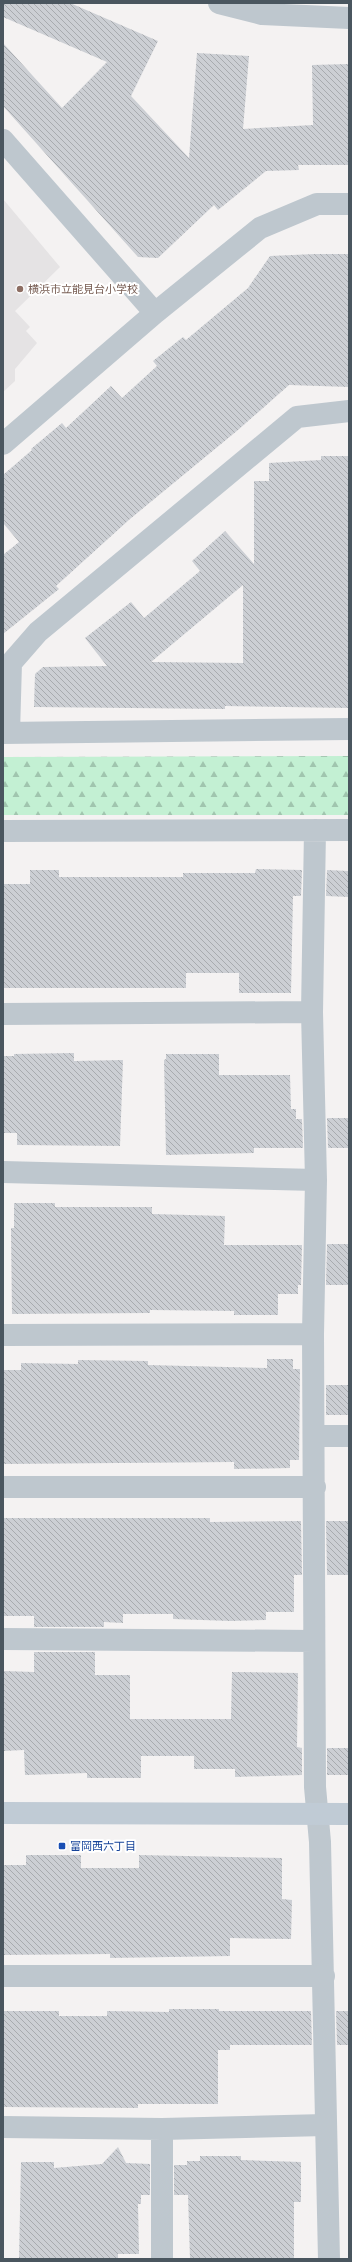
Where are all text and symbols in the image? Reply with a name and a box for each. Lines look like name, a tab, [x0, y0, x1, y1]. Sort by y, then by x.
place label: 横浜市立能見台小学校	[28, 282, 138, 296]
marker: 横浜市立能見台小学校	[15, 284, 25, 294]
place label: 富岡西六丁目	[70, 1839, 136, 1853]
marker: 富岡西六丁目	[57, 1841, 67, 1851]

